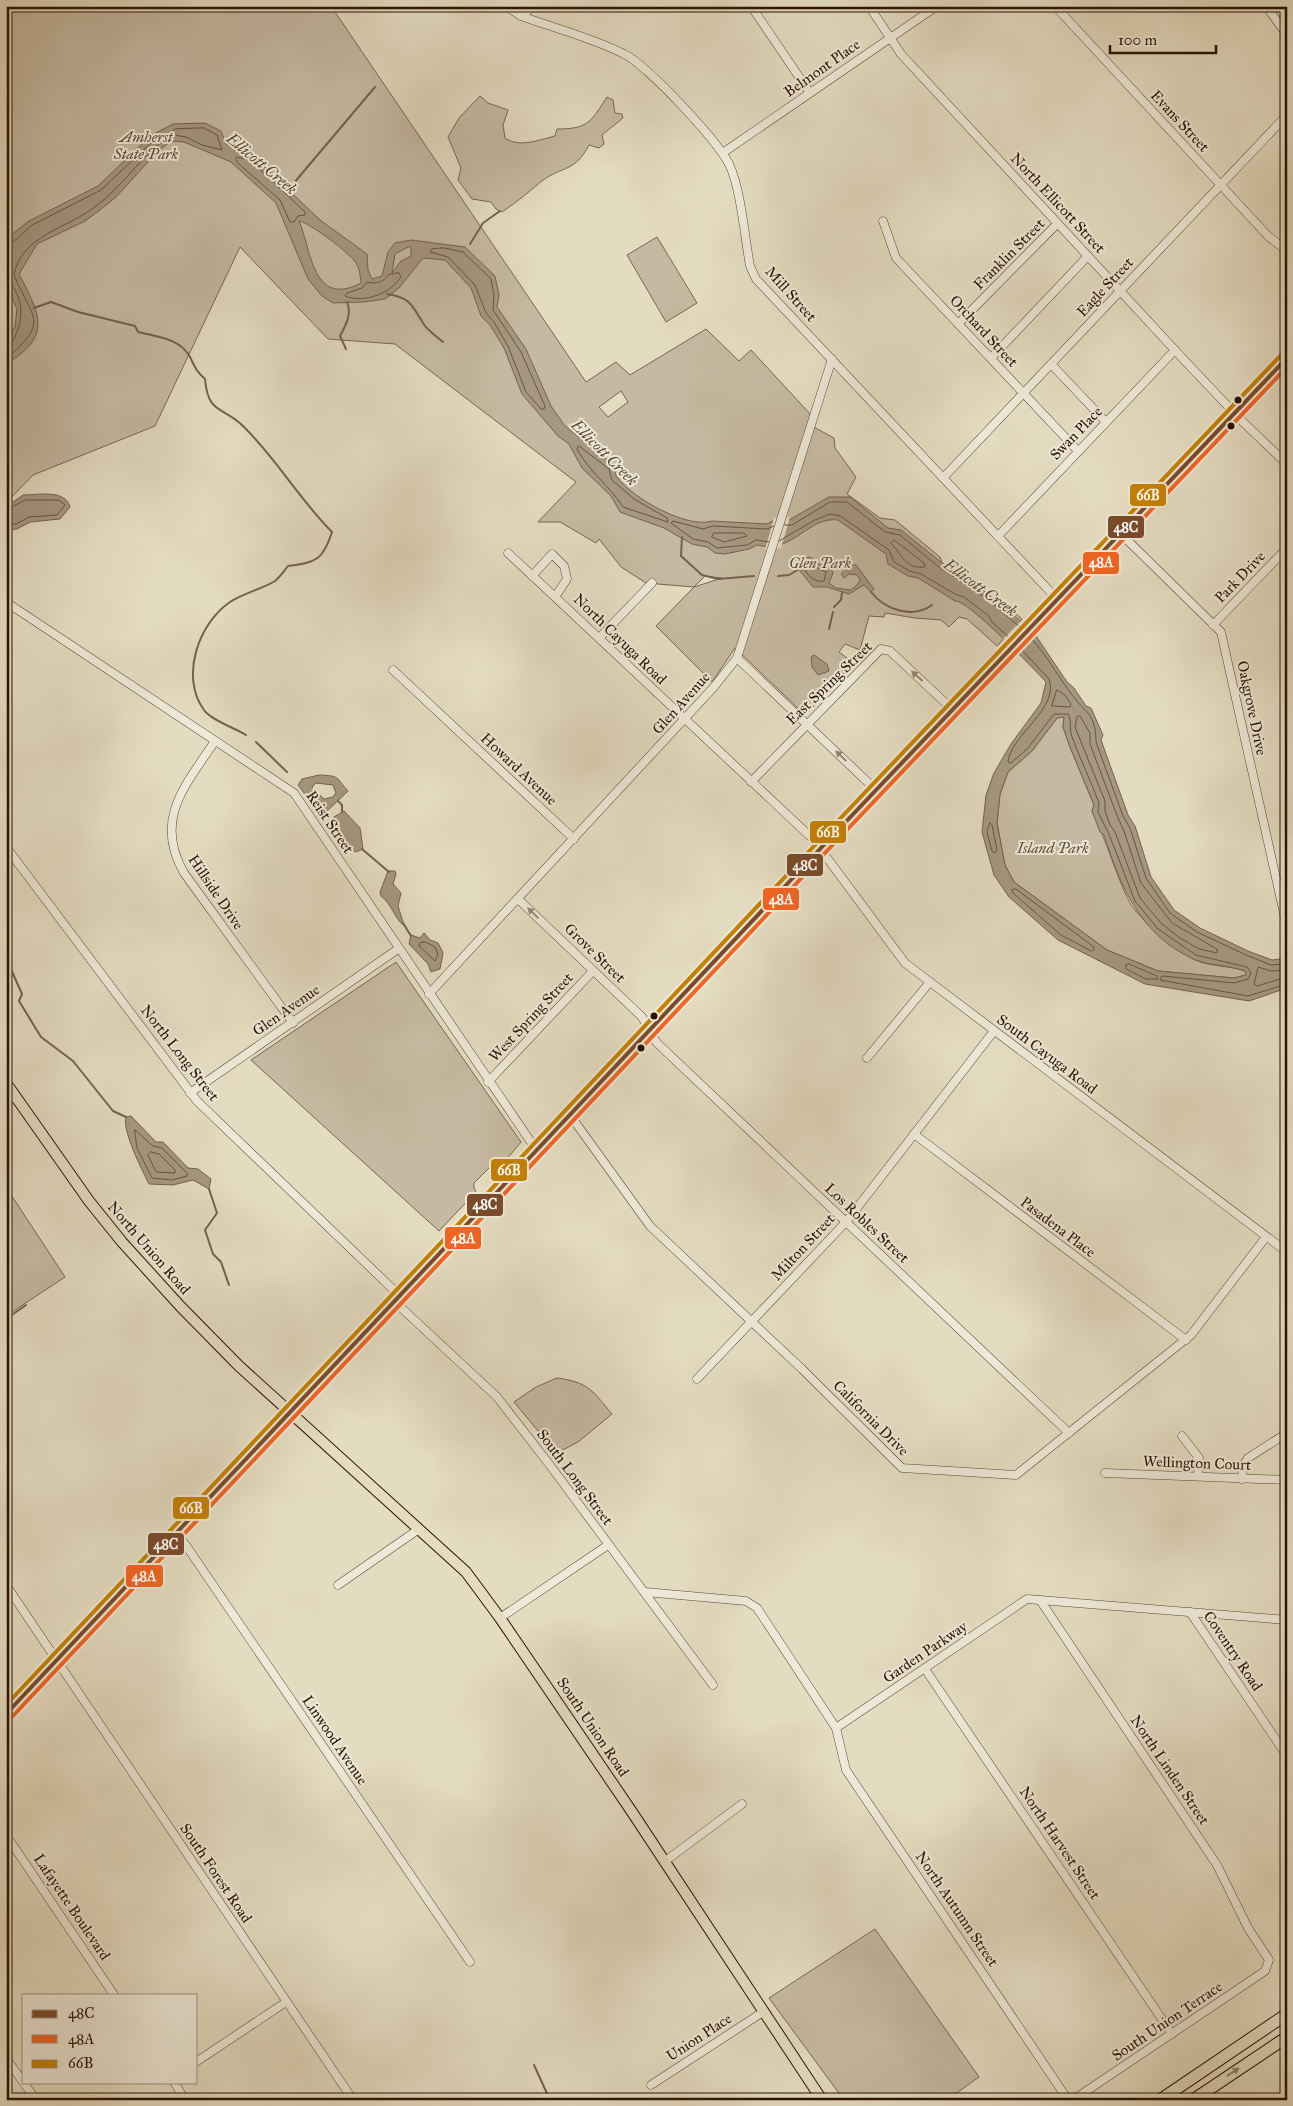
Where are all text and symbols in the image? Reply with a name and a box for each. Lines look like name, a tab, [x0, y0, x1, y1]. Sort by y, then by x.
scale bar	[1110, 22, 1217, 54]
text: 100 m	[1118, 31, 1158, 49]
street label: Belmont Place	[781, 35, 863, 101]
street label: Evans Street	[1147, 86, 1214, 156]
park label: Amherst State Park	[113, 128, 179, 163]
water label: Ellicott Creek	[222, 128, 301, 198]
street label: North Ellicott Street	[1007, 149, 1110, 257]
street label: Franklin Street	[970, 214, 1049, 293]
street label: Eagle Street	[1073, 253, 1138, 321]
street label: Mill Street	[761, 263, 821, 326]
street label: Orchard Street	[946, 291, 1022, 371]
unlabelled marker	[1233, 395, 1243, 405]
street label: Swan Place	[1046, 402, 1106, 464]
water label: Ellicott Creek	[567, 414, 642, 490]
unlabelled marker	[1226, 421, 1236, 431]
line badge: 66B	[1129, 483, 1167, 507]
text: 66B	[1136, 487, 1160, 504]
line badge: 48C	[1107, 515, 1145, 539]
text: 48C	[1114, 519, 1138, 537]
street label: Park Drive	[1211, 547, 1269, 607]
line badge: 48A	[1082, 551, 1120, 575]
park label: Glen Park	[789, 554, 851, 572]
water label: Ellicott Creek	[939, 554, 1021, 620]
text: 48A	[1089, 554, 1114, 572]
street label: North Cayuga Road	[570, 590, 671, 688]
street label: East Spring Street	[782, 637, 876, 729]
street label: Oakgrove Drive	[1233, 659, 1271, 757]
street label: Glen Avenue	[648, 668, 714, 738]
one-way arrow	[912, 670, 924, 682]
street label: Howard Avenue	[477, 729, 561, 809]
one-way arrow	[835, 750, 847, 762]
street label: Reist Street	[302, 787, 358, 857]
line badge: 66B	[809, 820, 847, 844]
text: 66B	[816, 824, 840, 841]
park label: Island Park	[1016, 839, 1089, 857]
street label: Hillside Drive	[184, 851, 248, 933]
line badge: 48C	[786, 853, 824, 877]
text: 48C	[793, 857, 817, 875]
line badge: 48A	[762, 887, 800, 911]
text: 48A	[769, 891, 794, 909]
one-way arrow	[527, 907, 539, 919]
street label: Grove Street	[561, 919, 630, 987]
street label: West Spring Street	[485, 968, 577, 1065]
street label: Glen Avenue	[249, 980, 323, 1040]
street label: North Long Street	[137, 1001, 224, 1105]
street label: South Cayuga Road	[993, 1010, 1101, 1098]
unlabelled marker	[649, 1011, 659, 1021]
unlabelled marker	[636, 1043, 646, 1053]
line badge: 66B	[490, 1158, 528, 1182]
text: 66B	[497, 1162, 521, 1179]
street label: Los Robles Street	[821, 1179, 913, 1267]
line badge: 48C	[466, 1193, 504, 1217]
street label: Pasadena Place	[1017, 1193, 1099, 1261]
text: 48C	[473, 1196, 497, 1214]
street label: North Union Road	[104, 1198, 195, 1298]
street label: Milton Street	[767, 1209, 839, 1284]
line badge: 48A	[444, 1226, 482, 1250]
text: 48A	[451, 1230, 476, 1248]
street label: California Drive	[829, 1376, 913, 1460]
street label: South Long Street	[533, 1425, 617, 1529]
street label: Wellington Court	[1143, 1452, 1252, 1474]
line badge: 66B	[172, 1496, 210, 1520]
text: 66B	[179, 1500, 203, 1517]
line badge: 48C	[147, 1532, 185, 1556]
text: 48C	[154, 1536, 178, 1554]
line badge: 48A	[125, 1564, 164, 1588]
text: 48A	[132, 1568, 157, 1586]
street label: Coventry Road	[1200, 1608, 1267, 1695]
street label: Garden Parkway	[879, 1617, 971, 1687]
street label: South Union Road	[553, 1674, 633, 1780]
street label: Linwood Avenue	[298, 1692, 372, 1788]
street label: North Linden Street	[1127, 1712, 1214, 1829]
street label: North Harvest Street	[1016, 1783, 1105, 1903]
street label: South Forest Road	[176, 1820, 256, 1927]
street label: North Autumn Street	[912, 1848, 1003, 1971]
street label: Lafayette Boulevard	[30, 1850, 114, 1964]
street label: South Union Terrace	[1108, 1977, 1226, 2065]
legend	[22, 1994, 198, 2084]
text: 48C	[68, 2004, 95, 2022]
street label: Union Place	[663, 2009, 735, 2065]
text: 48A	[68, 2030, 94, 2048]
text: 66B	[68, 2054, 93, 2072]
one-way arrow	[1226, 2068, 1240, 2077]

